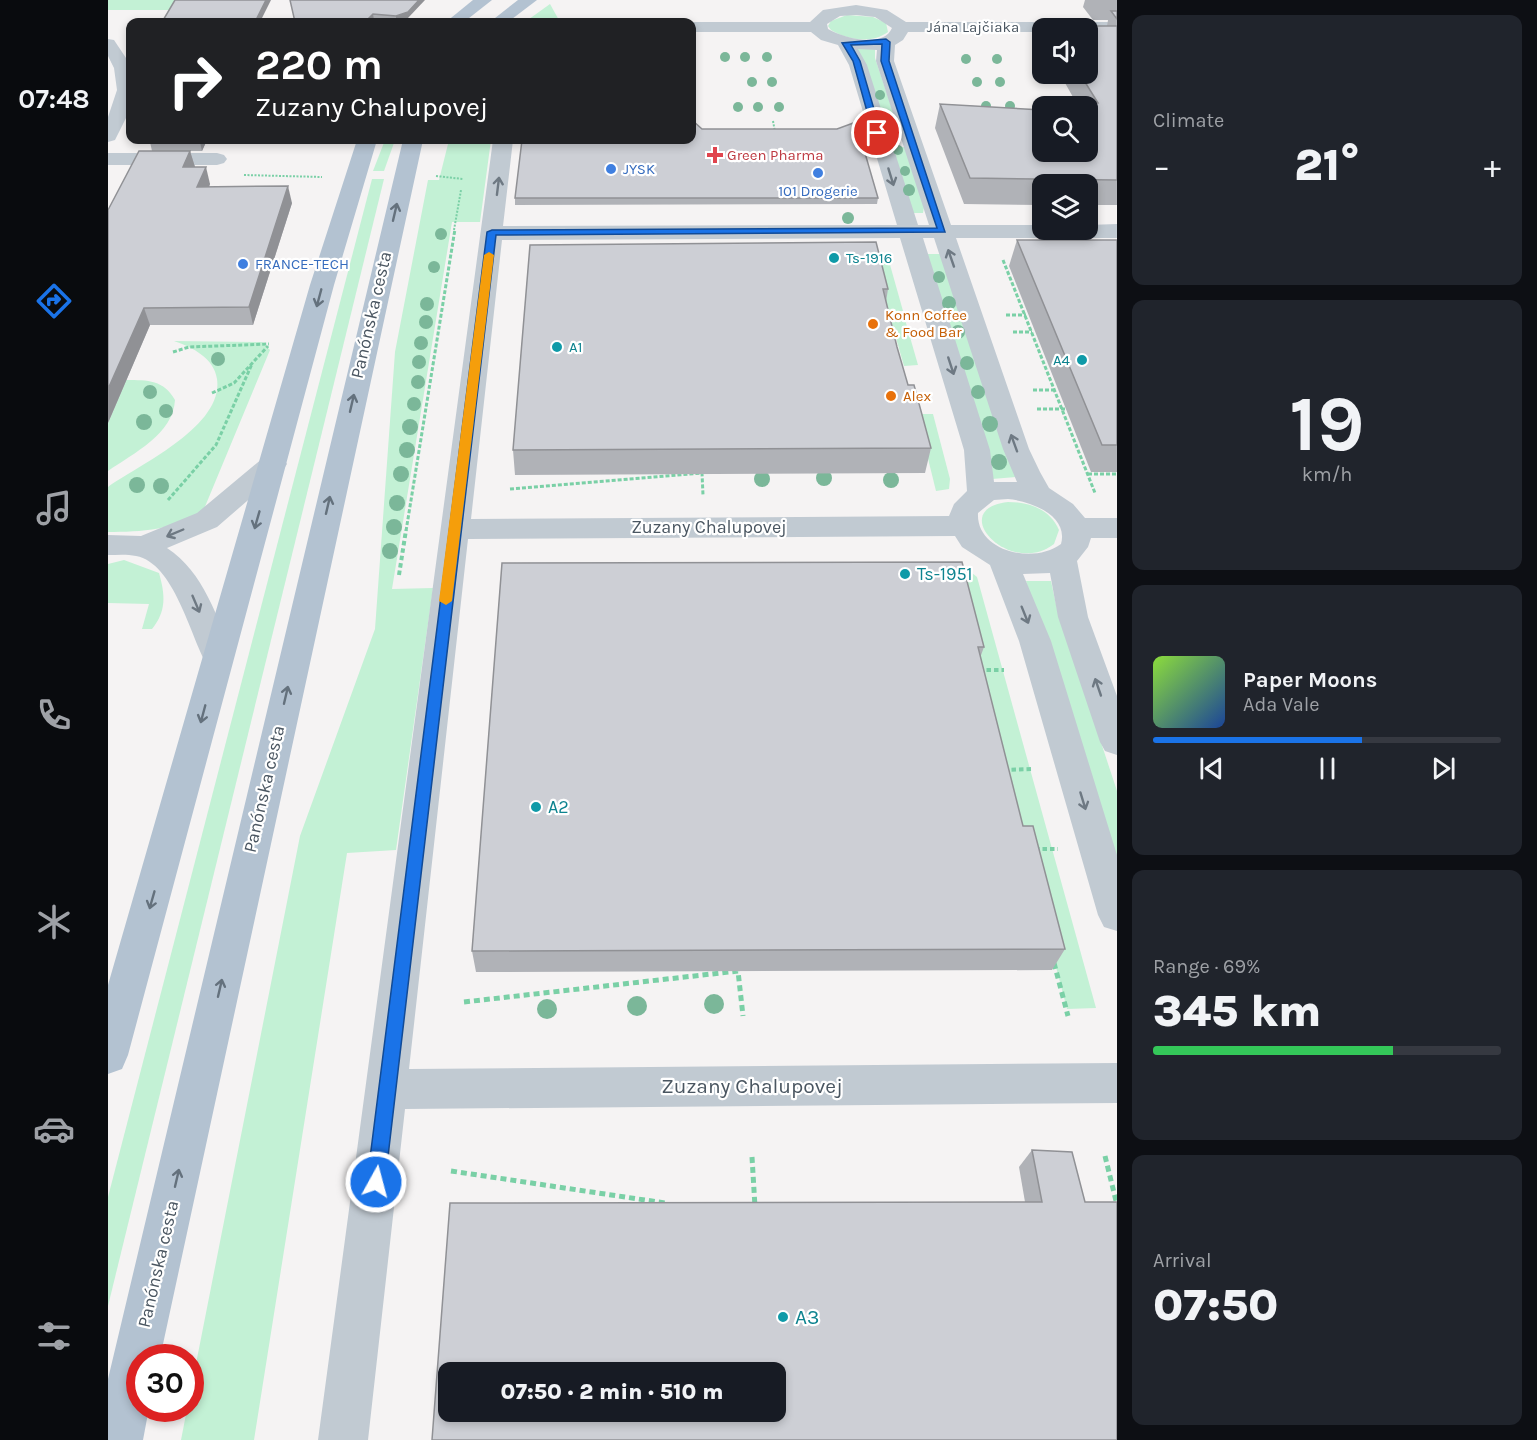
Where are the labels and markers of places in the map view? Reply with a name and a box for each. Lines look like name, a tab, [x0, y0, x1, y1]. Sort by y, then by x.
pin	[851, 107, 902, 158]
place label: Green Pharma	[727, 146, 823, 164]
marker: Green Pharma	[708, 148, 722, 162]
place label: JYSK	[623, 160, 655, 178]
marker: JYSK	[604, 162, 618, 176]
marker: 101 Drogerie	[811, 166, 825, 180]
place label: 101 Drogerie	[778, 182, 858, 200]
place label: Ts-1916	[846, 249, 892, 267]
marker: Ts-1916	[827, 251, 841, 265]
place label: FRANCE-TECH	[255, 255, 349, 273]
marker: FRANCE-TECH	[236, 257, 250, 271]
place label: Konn Coffee & Food Bar	[885, 306, 967, 341]
marker: Konn Coffee & Food Bar	[866, 317, 880, 331]
place label: A1	[569, 338, 583, 356]
marker: A1	[550, 340, 564, 354]
place label: A4	[1053, 351, 1071, 369]
marker: A4	[1075, 353, 1089, 367]
place label: Alex	[903, 387, 932, 405]
marker: Alex	[884, 389, 898, 403]
place label: Ts-1951	[917, 563, 973, 585]
marker: Ts-1951	[898, 567, 912, 581]
place label: A2	[548, 796, 569, 818]
marker: A2	[529, 800, 543, 814]
place label: A3	[795, 1305, 819, 1329]
marker: A3	[776, 1310, 790, 1324]

